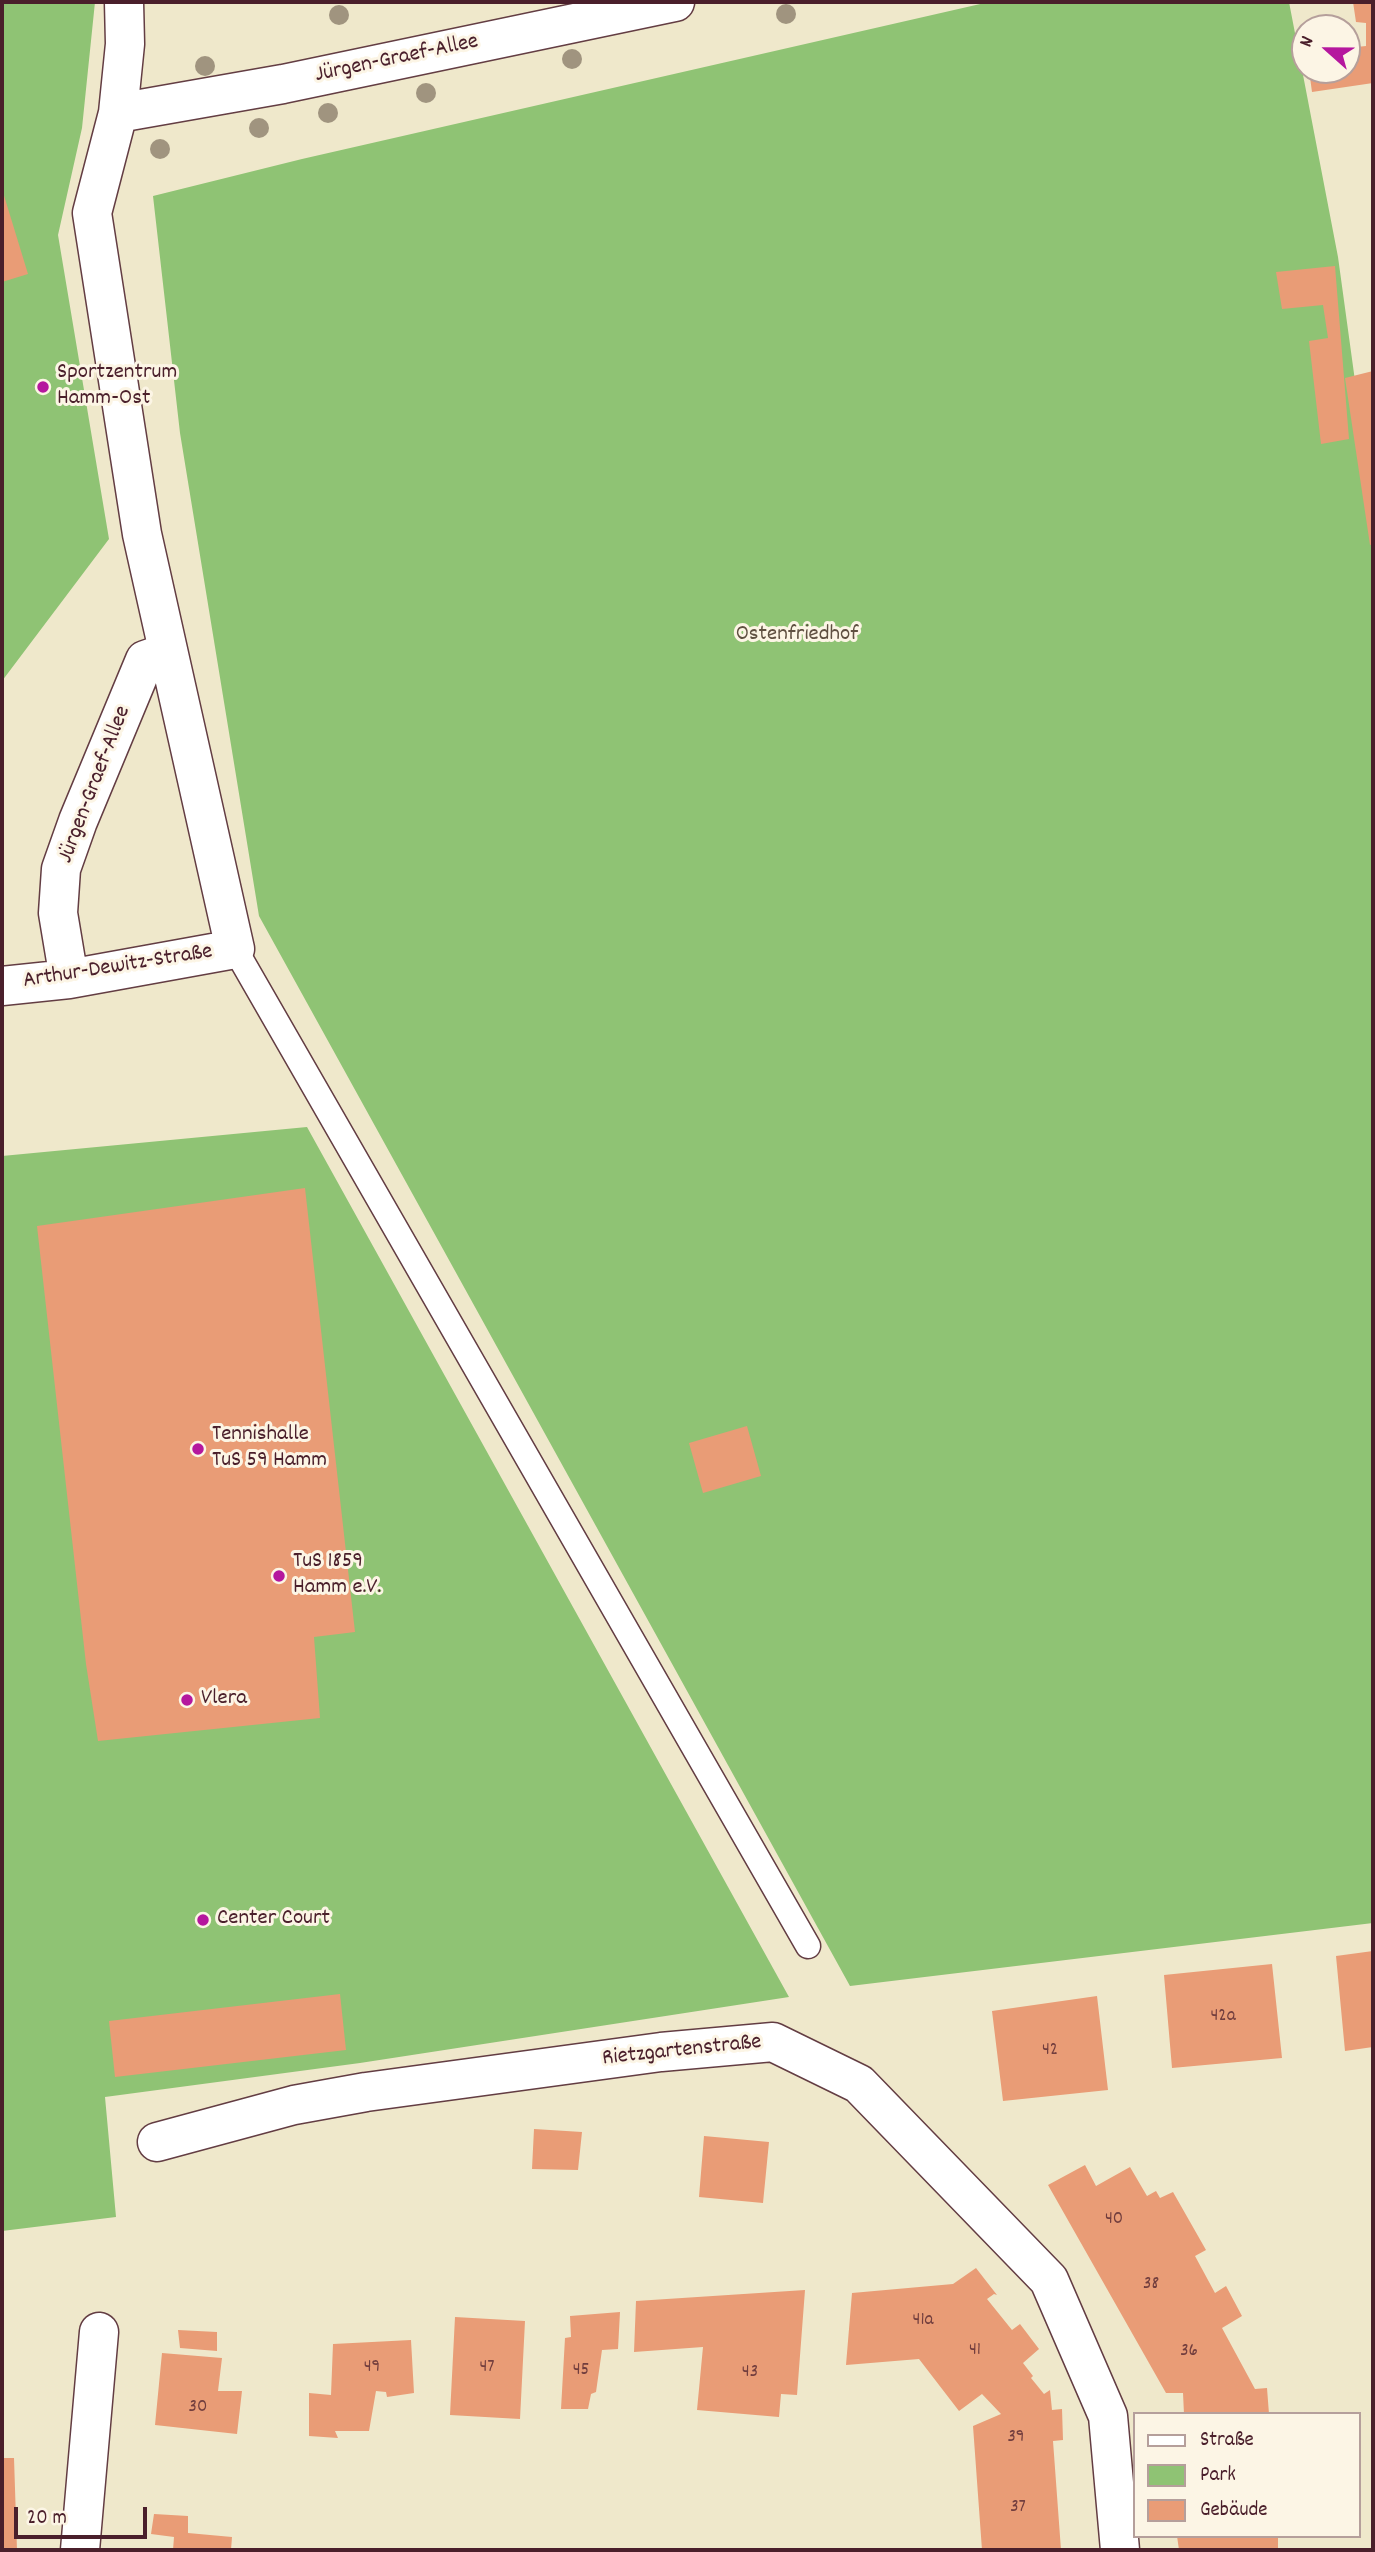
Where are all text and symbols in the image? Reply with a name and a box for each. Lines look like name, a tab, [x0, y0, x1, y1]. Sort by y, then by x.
north arrow	[1291, 14, 1361, 84]
street label: Jürgen-Graef-Allee	[313, 29, 481, 91]
text: N	[1294, 33, 1322, 51]
place label: Sportzentrum Hamm-Ost	[57, 360, 177, 414]
marker: Sportzentrum Hamm-Ost	[35, 379, 51, 395]
park label: Ostenfriedhof	[736, 622, 858, 650]
street label: Jürgen-Graef-Allee	[53, 702, 139, 868]
street label: Arthur-Dewitz-Straße	[21, 939, 215, 997]
place label: Tennishalle TuS 59 Hamm	[212, 1422, 327, 1476]
marker: Tennishalle TuS 59 Hamm	[190, 1441, 206, 1457]
place label: TuS 1859 Hamm e.V.	[293, 1549, 381, 1603]
marker: TuS 1859 Hamm e.V.	[271, 1568, 287, 1584]
place label: Vlera	[201, 1686, 247, 1714]
marker: Vlera	[179, 1692, 195, 1708]
place label: Center Court	[217, 1906, 330, 1934]
marker: Center Court	[195, 1912, 211, 1928]
house number: 42a	[1210, 2006, 1236, 2028]
street label: Rietzgartenstraße	[601, 2030, 763, 2074]
house number: 42	[1042, 2040, 1058, 2062]
house number: 40	[1105, 2209, 1123, 2231]
house number: 38	[1143, 2274, 1159, 2296]
house number: 41a	[913, 2310, 933, 2332]
house number: 41	[969, 2340, 981, 2362]
house number: 36	[1180, 2341, 1198, 2363]
house number: 49	[364, 2357, 380, 2379]
house number: 47	[479, 2357, 495, 2379]
house number: 45	[573, 2360, 589, 2382]
house number: 43	[742, 2362, 758, 2384]
house number: 30	[189, 2397, 207, 2419]
legend	[1134, 2412, 1361, 2538]
text: Straße	[1200, 2426, 1254, 2456]
house number: 39	[1007, 2427, 1025, 2449]
text: Park	[1200, 2461, 1236, 2491]
scale bar	[18, 2492, 150, 2536]
text: Gebäude	[1200, 2496, 1268, 2526]
house number: 37	[1010, 2497, 1026, 2519]
text: 20 m	[27, 2504, 67, 2534]

